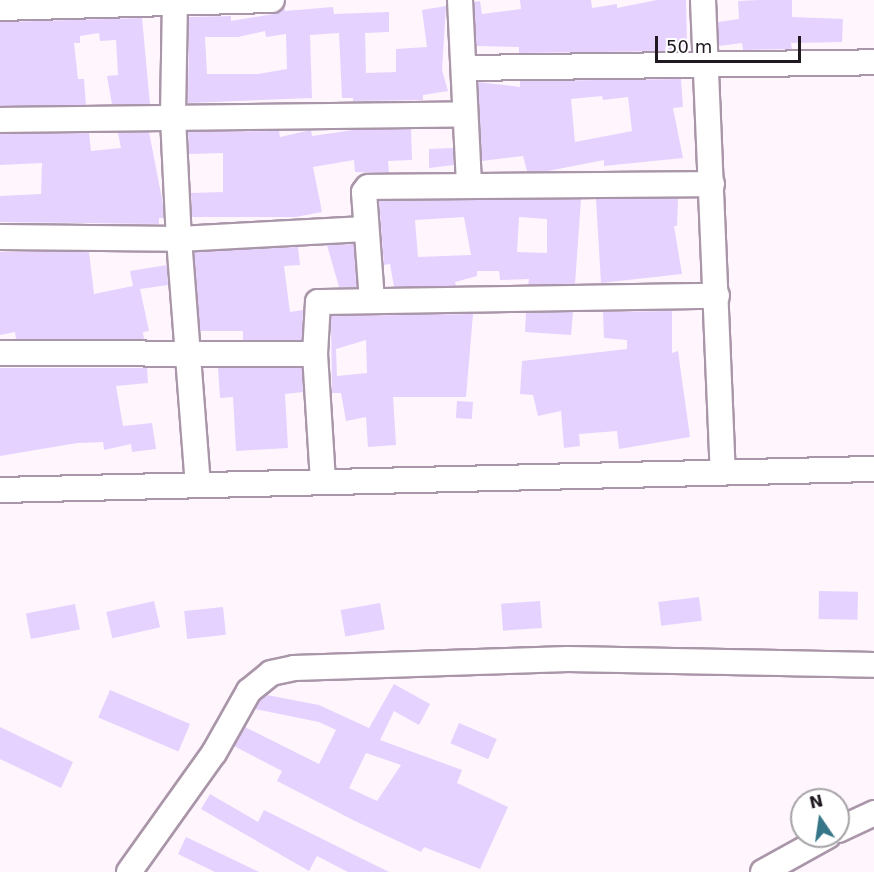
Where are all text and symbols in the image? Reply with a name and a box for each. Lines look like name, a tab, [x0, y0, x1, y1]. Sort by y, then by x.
scale bar	[658, 24, 804, 62]
text: 50 m	[666, 36, 712, 57]
north arrow	[790, 788, 850, 848]
text: N	[808, 791, 825, 813]

